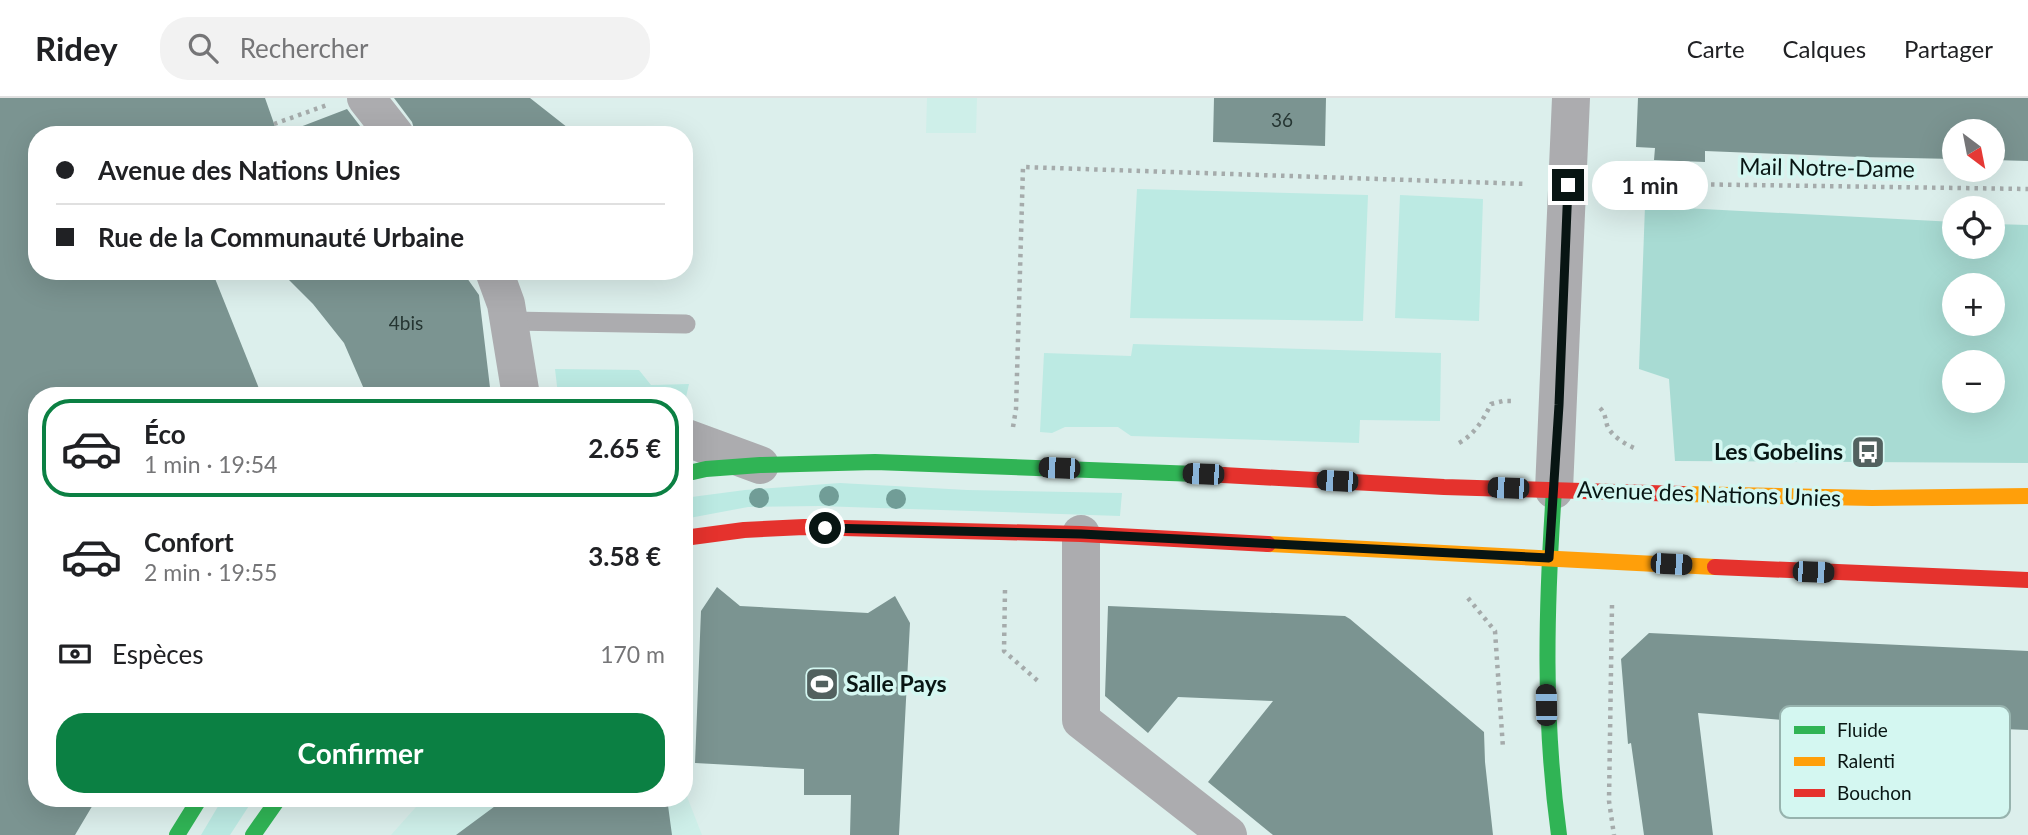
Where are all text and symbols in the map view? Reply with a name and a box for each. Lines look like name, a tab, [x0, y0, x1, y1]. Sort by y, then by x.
search box	[160, 17, 650, 80]
text: Ridey	[35, 28, 118, 68]
icon: search	[184, 29, 222, 67]
text: Rechercher	[240, 32, 369, 64]
text: Carte	[1687, 34, 1745, 63]
text: Calques	[1783, 34, 1866, 63]
text: Partager	[1904, 34, 1993, 63]
house number: 36	[1271, 108, 1293, 131]
north arrow	[1942, 119, 2006, 182]
map controls	[1942, 119, 2005, 413]
street label: Mail Notre-Dame	[1739, 151, 1915, 183]
text: Avenue des Nations Unies	[98, 154, 400, 186]
callout: 1 min	[1592, 160, 1708, 210]
route end	[1552, 169, 1584, 201]
text: 1 min	[1621, 171, 1679, 199]
button: locate	[1942, 196, 2005, 259]
text: Rue de la Communauté Urbaine	[98, 221, 464, 253]
button: +	[1942, 273, 2005, 336]
house number: 4bis	[389, 311, 423, 334]
button: −	[1942, 350, 2005, 413]
icon: car	[60, 417, 123, 480]
text: Éco	[144, 418, 186, 450]
text: 2.65 €	[588, 432, 661, 464]
bus stop icon: Les Gobelins	[1849, 433, 1887, 471]
place label: Les Gobelins	[1714, 437, 1843, 465]
text: 1 min · 19:54	[144, 450, 277, 478]
car	[1038, 457, 1081, 479]
car	[1182, 463, 1225, 485]
car	[1316, 469, 1359, 493]
street label: Avenue des Nations Unies	[1576, 474, 1842, 512]
car	[1487, 477, 1530, 499]
route start	[809, 512, 841, 544]
icon: car	[60, 525, 123, 588]
text: Confort	[144, 526, 234, 558]
text: 3.58 €	[588, 540, 661, 572]
car	[1650, 552, 1693, 576]
text: 2 min · 19:55	[144, 558, 277, 586]
car	[1792, 561, 1835, 583]
icon: cash	[56, 635, 94, 673]
text: Espèces	[112, 638, 204, 670]
text: 170 m	[600, 640, 665, 668]
sports icon: Salle Pays	[803, 665, 841, 703]
place label: Salle Pays	[846, 669, 947, 697]
car	[1536, 684, 1557, 726]
legend	[1780, 706, 2010, 818]
button: Confirmer	[56, 713, 665, 793]
text: Fluide	[1837, 718, 1888, 741]
text: Ralenti	[1837, 749, 1895, 772]
text: Bouchon	[1837, 781, 1912, 804]

